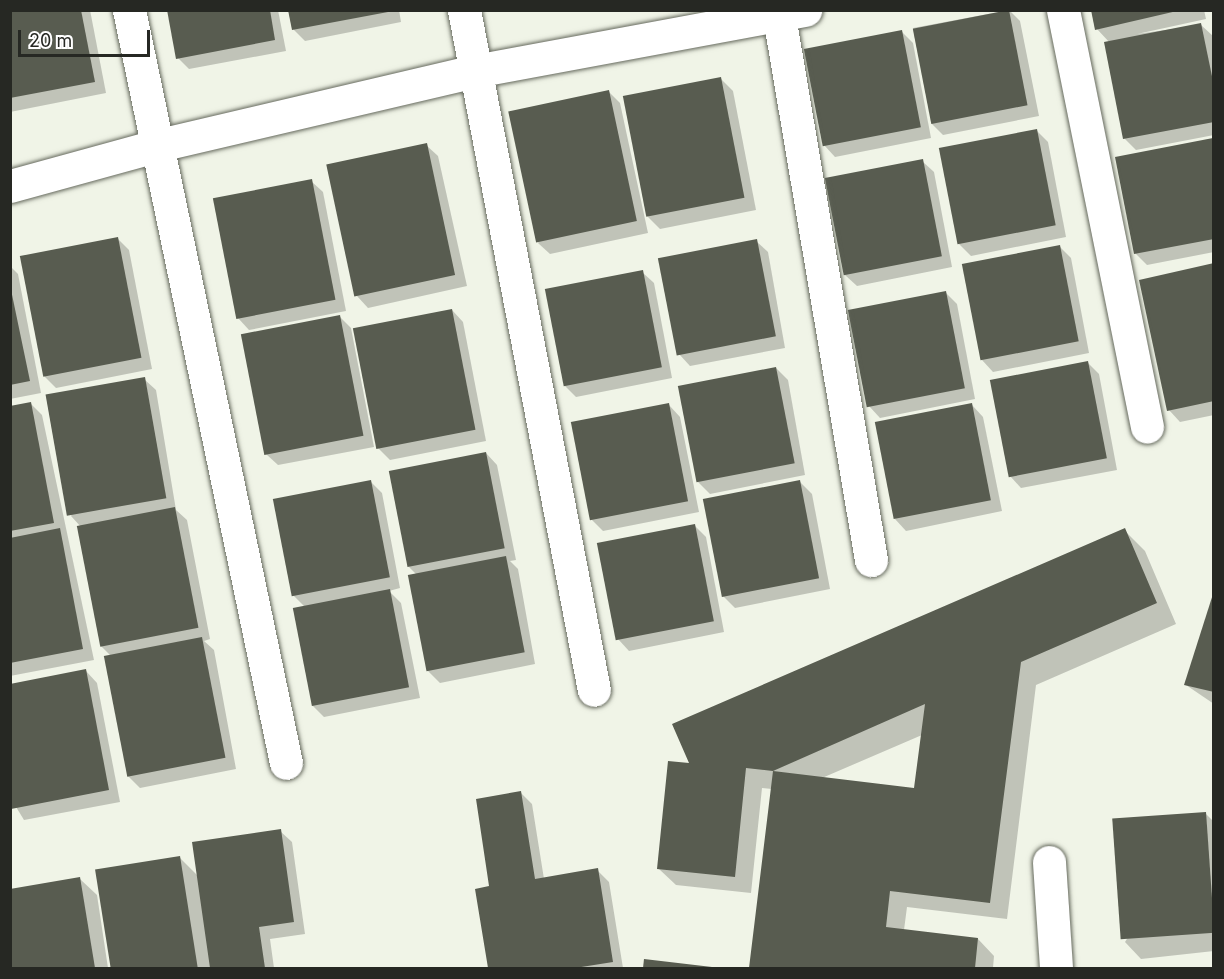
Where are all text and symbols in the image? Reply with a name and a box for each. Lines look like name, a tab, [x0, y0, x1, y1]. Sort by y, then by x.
scale bar	[21, 18, 153, 56]
text: 20 m	[29, 30, 72, 51]

